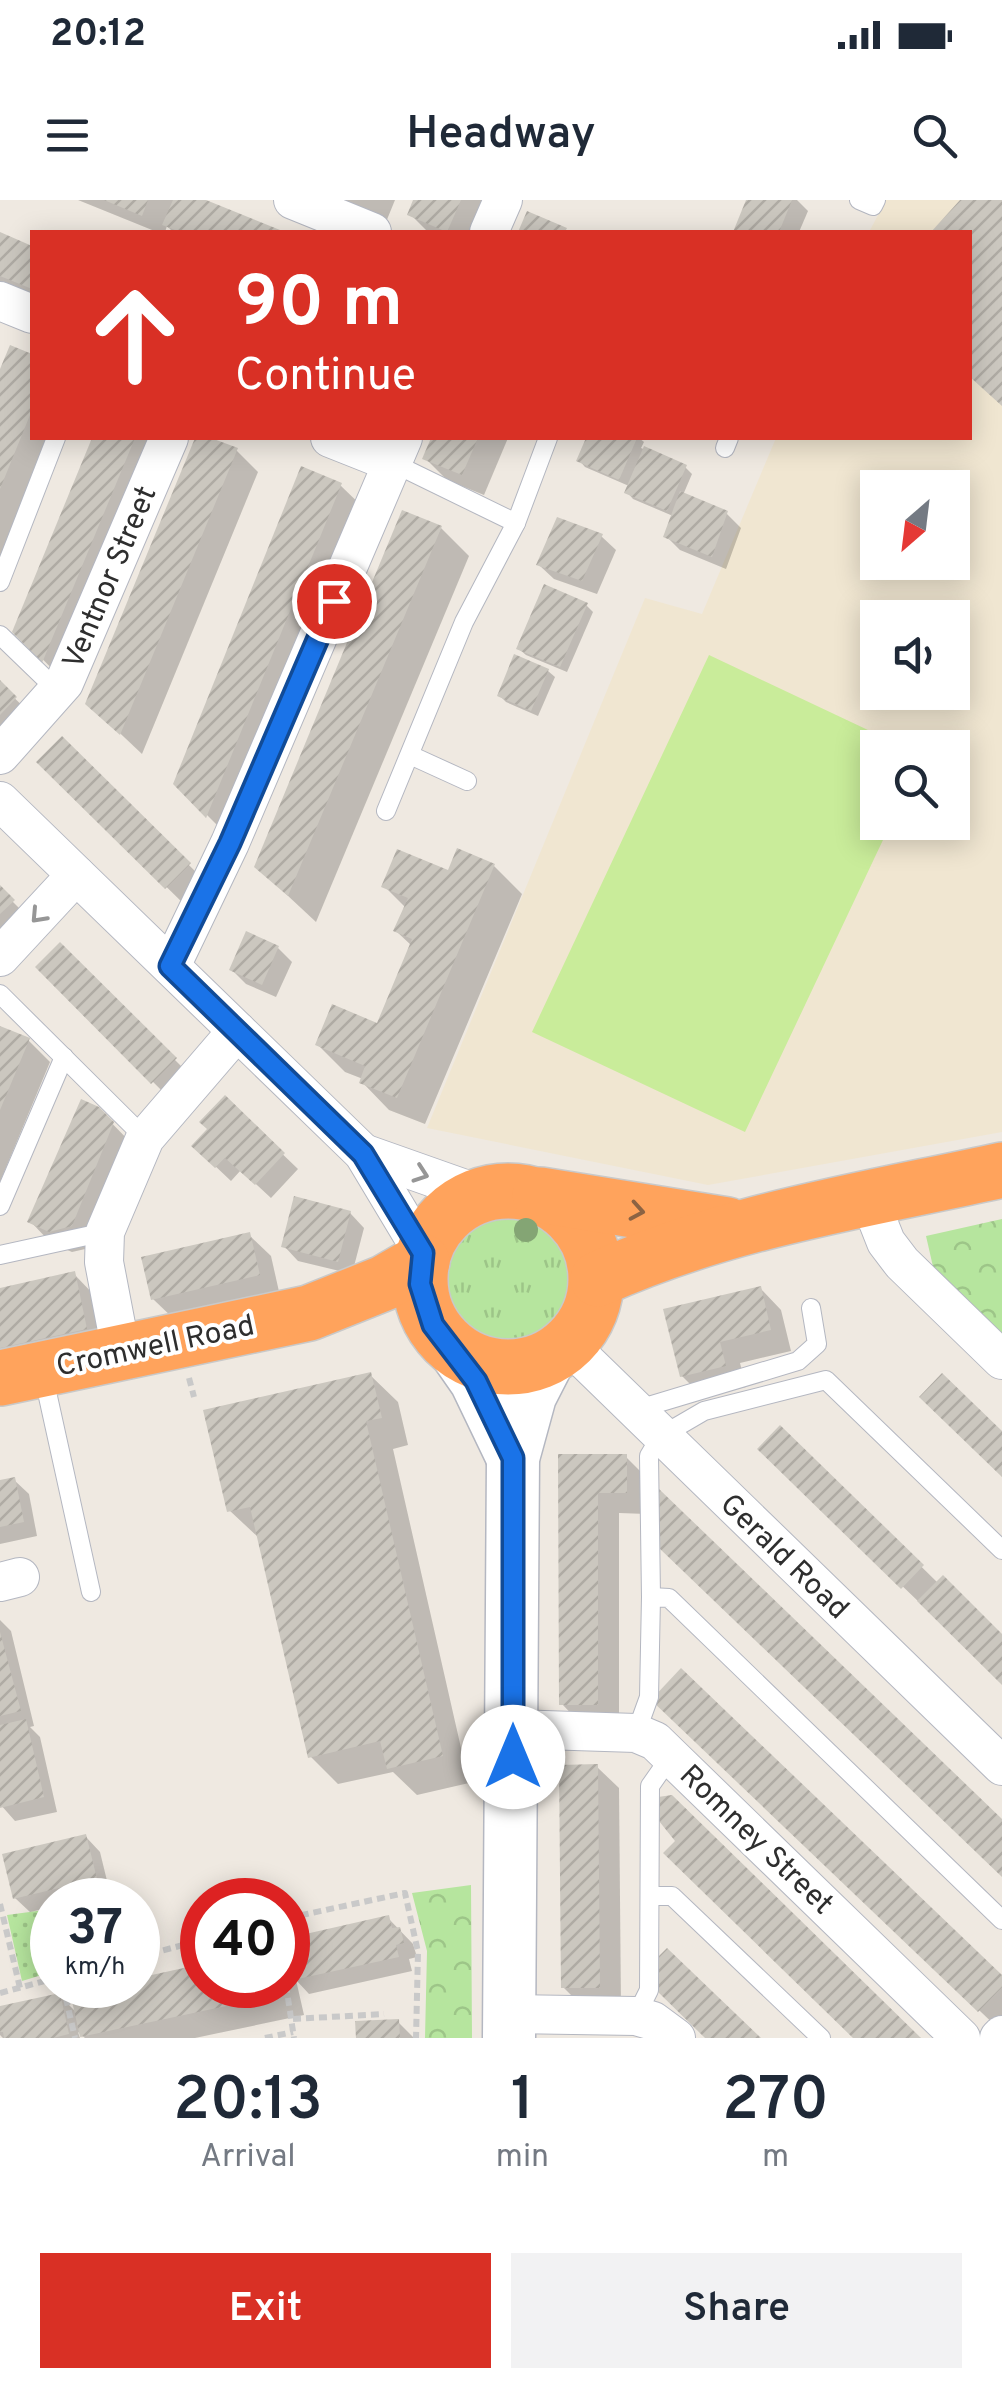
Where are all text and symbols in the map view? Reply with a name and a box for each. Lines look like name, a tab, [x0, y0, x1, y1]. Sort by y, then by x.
text: 20:12	[50, 11, 146, 60]
text: Headway	[406, 107, 596, 164]
icon: menu	[40, 108, 95, 163]
icon: search	[907, 108, 962, 163]
text: 90 m	[235, 262, 403, 351]
icon: ahead	[70, 270, 200, 400]
text: Continue	[235, 349, 416, 406]
north arrow	[860, 470, 970, 580]
map controls	[860, 470, 970, 840]
street label: Ventnor Street	[56, 481, 166, 675]
pin	[292, 559, 377, 644]
icon: arrive	[307, 574, 362, 629]
button: sound	[860, 600, 970, 710]
button: search	[860, 730, 970, 840]
one-way arrow	[32, 904, 50, 923]
one-way arrow	[411, 1162, 429, 1183]
one-way arrow	[628, 1199, 645, 1220]
street label: Cromwell Road	[53, 1308, 258, 1386]
street label: Gerald Road	[711, 1487, 856, 1628]
position arrow	[461, 1705, 565, 1809]
street label: Romney Street	[670, 1758, 840, 1924]
speed limit sign: 40	[180, 1878, 310, 2008]
text: 37	[67, 1899, 123, 1962]
text: km/h	[65, 1952, 125, 1984]
text: 20:13	[173, 2065, 323, 2141]
text: 1	[511, 2065, 534, 2141]
text: 270	[722, 2065, 829, 2141]
text: Arrival	[200, 2138, 296, 2178]
text: min	[496, 2138, 549, 2178]
text: m	[762, 2138, 789, 2178]
button: Exit	[40, 2253, 491, 2368]
button: Share	[511, 2253, 962, 2368]

